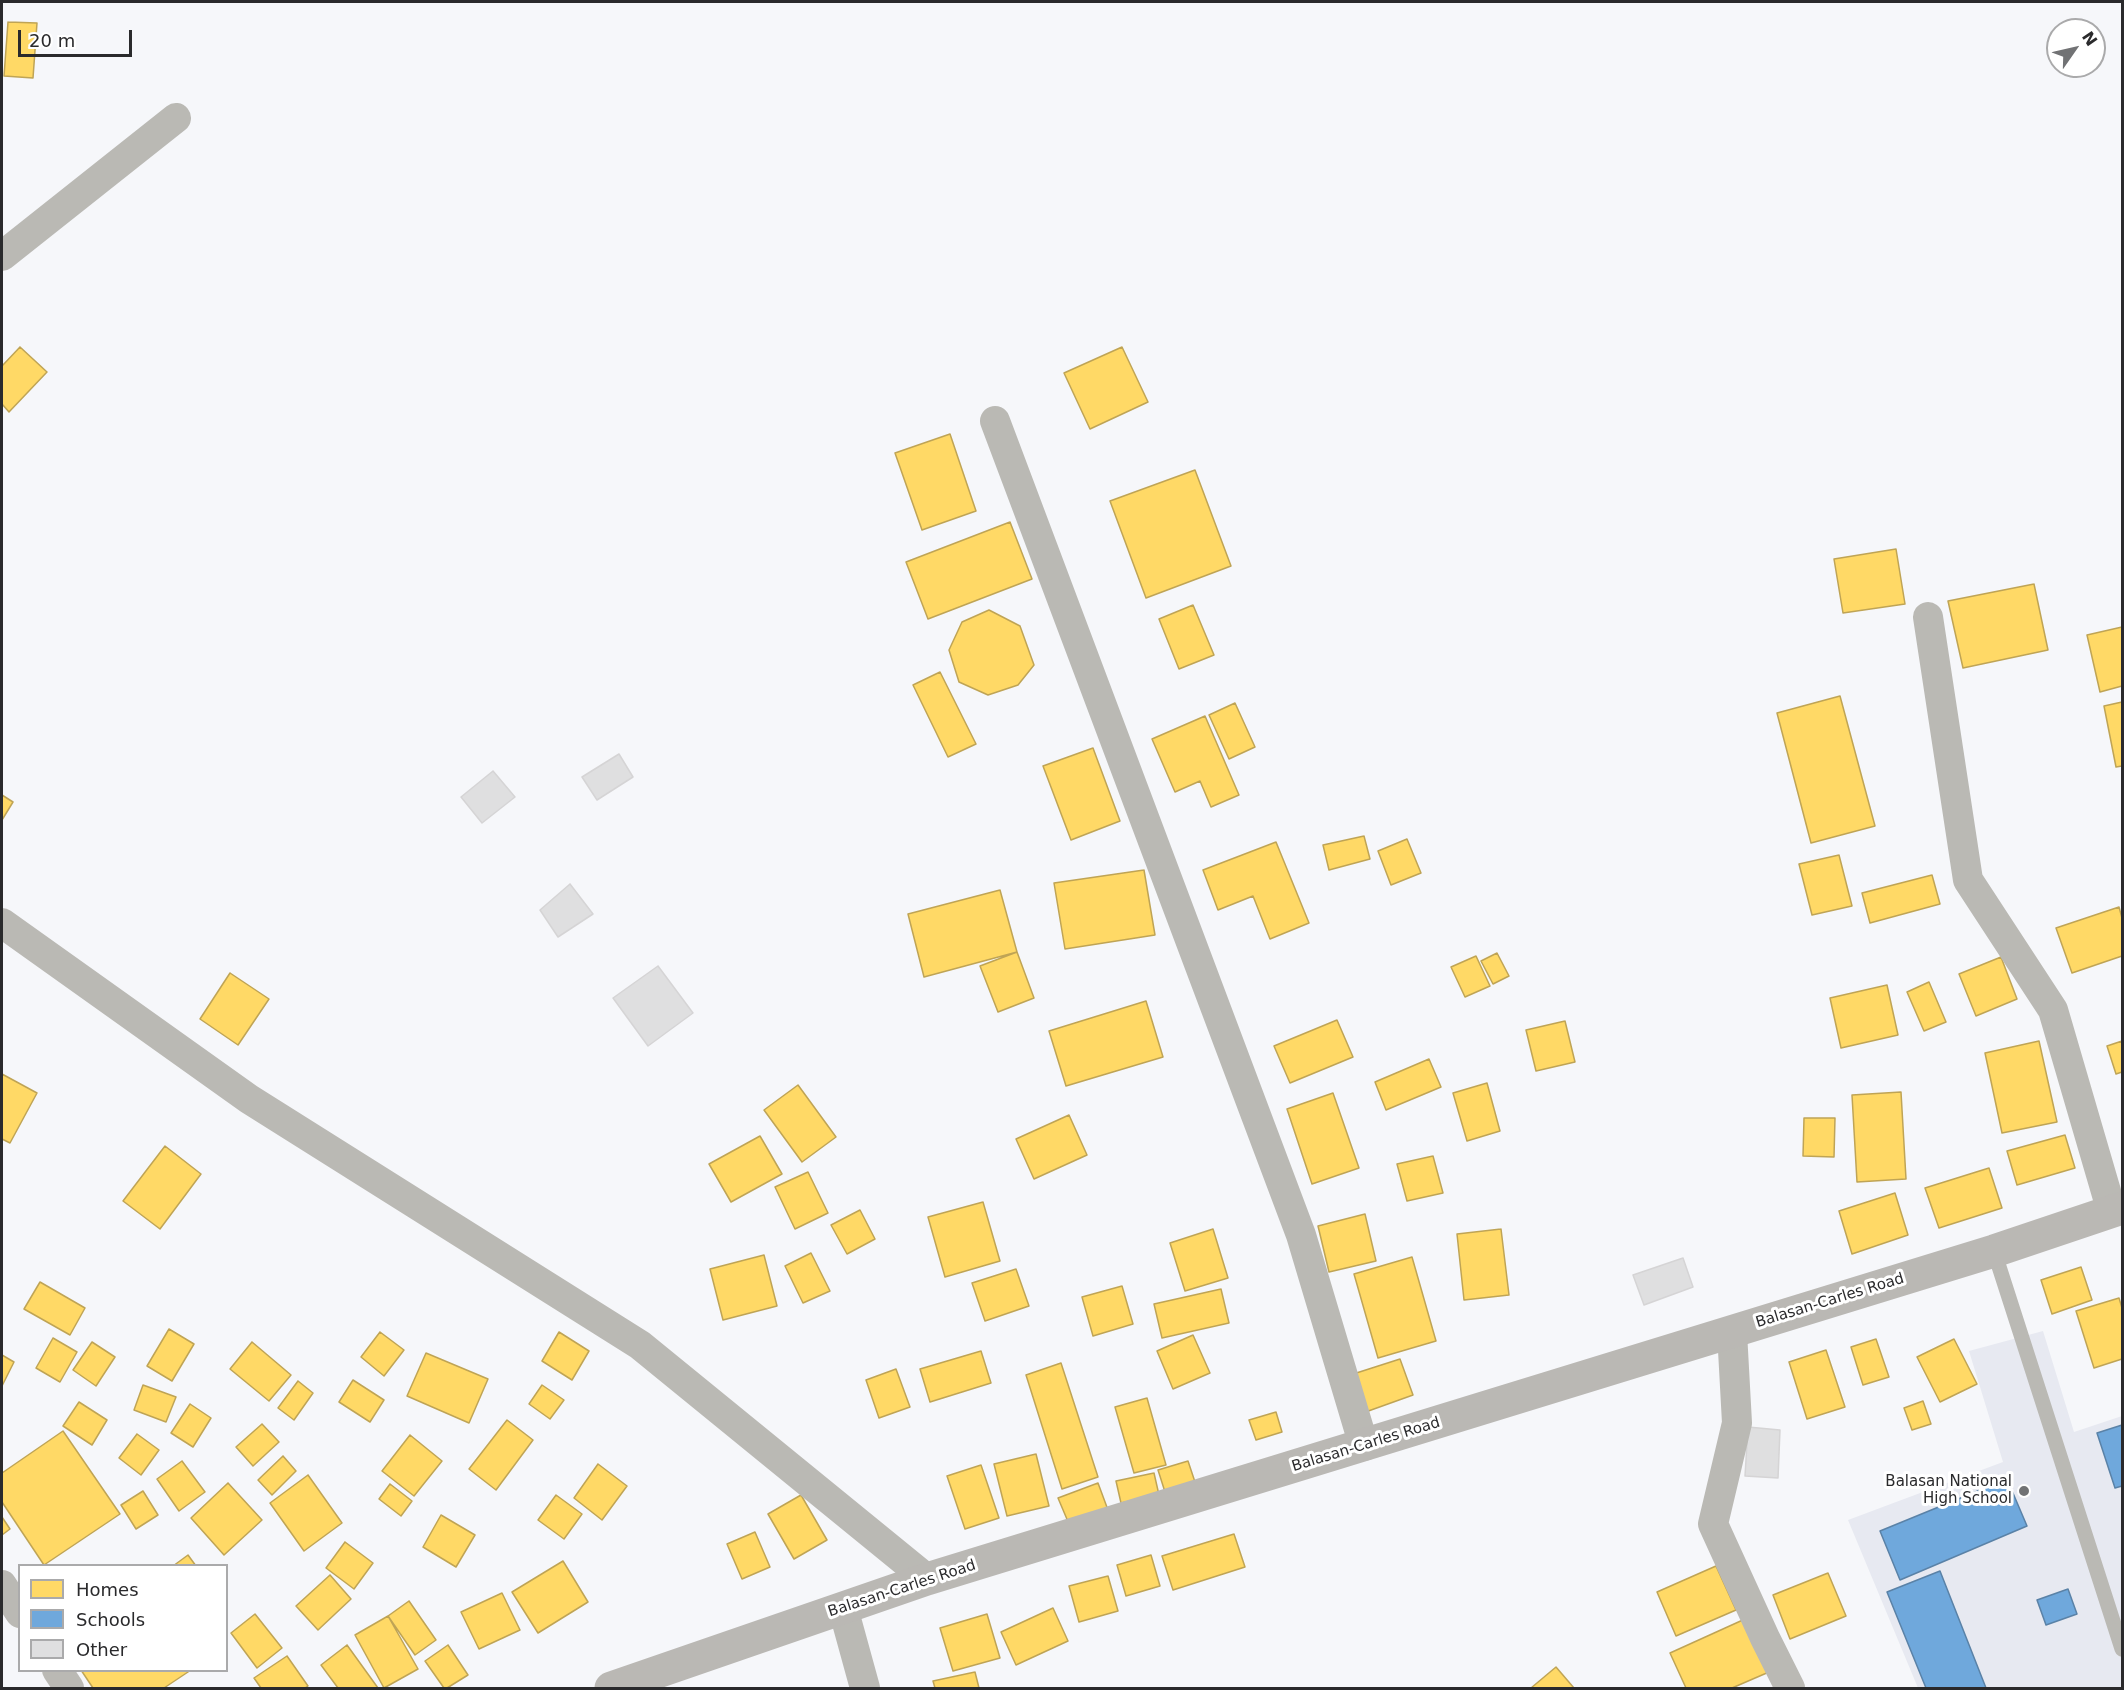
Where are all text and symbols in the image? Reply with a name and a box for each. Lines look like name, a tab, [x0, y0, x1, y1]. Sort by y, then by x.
scale bar	[21, 18, 135, 56]
north arrow	[2046, 18, 2106, 78]
text: N	[2078, 28, 2101, 50]
text: 20 m	[29, 30, 75, 51]
street label: Balasan-Carles Road	[1754, 1270, 1906, 1332]
street label: Balasan-Carles Road	[1290, 1414, 1442, 1476]
place label: Balasan National High School	[1885, 1473, 2012, 1508]
marker: Balasan National High School	[2017, 1484, 2031, 1498]
street label: Balasan-Carles Road	[826, 1557, 978, 1621]
legend	[18, 1564, 228, 1672]
text: Homes	[76, 1579, 139, 1600]
text: Schools	[76, 1609, 145, 1630]
text: Other	[76, 1639, 127, 1660]

